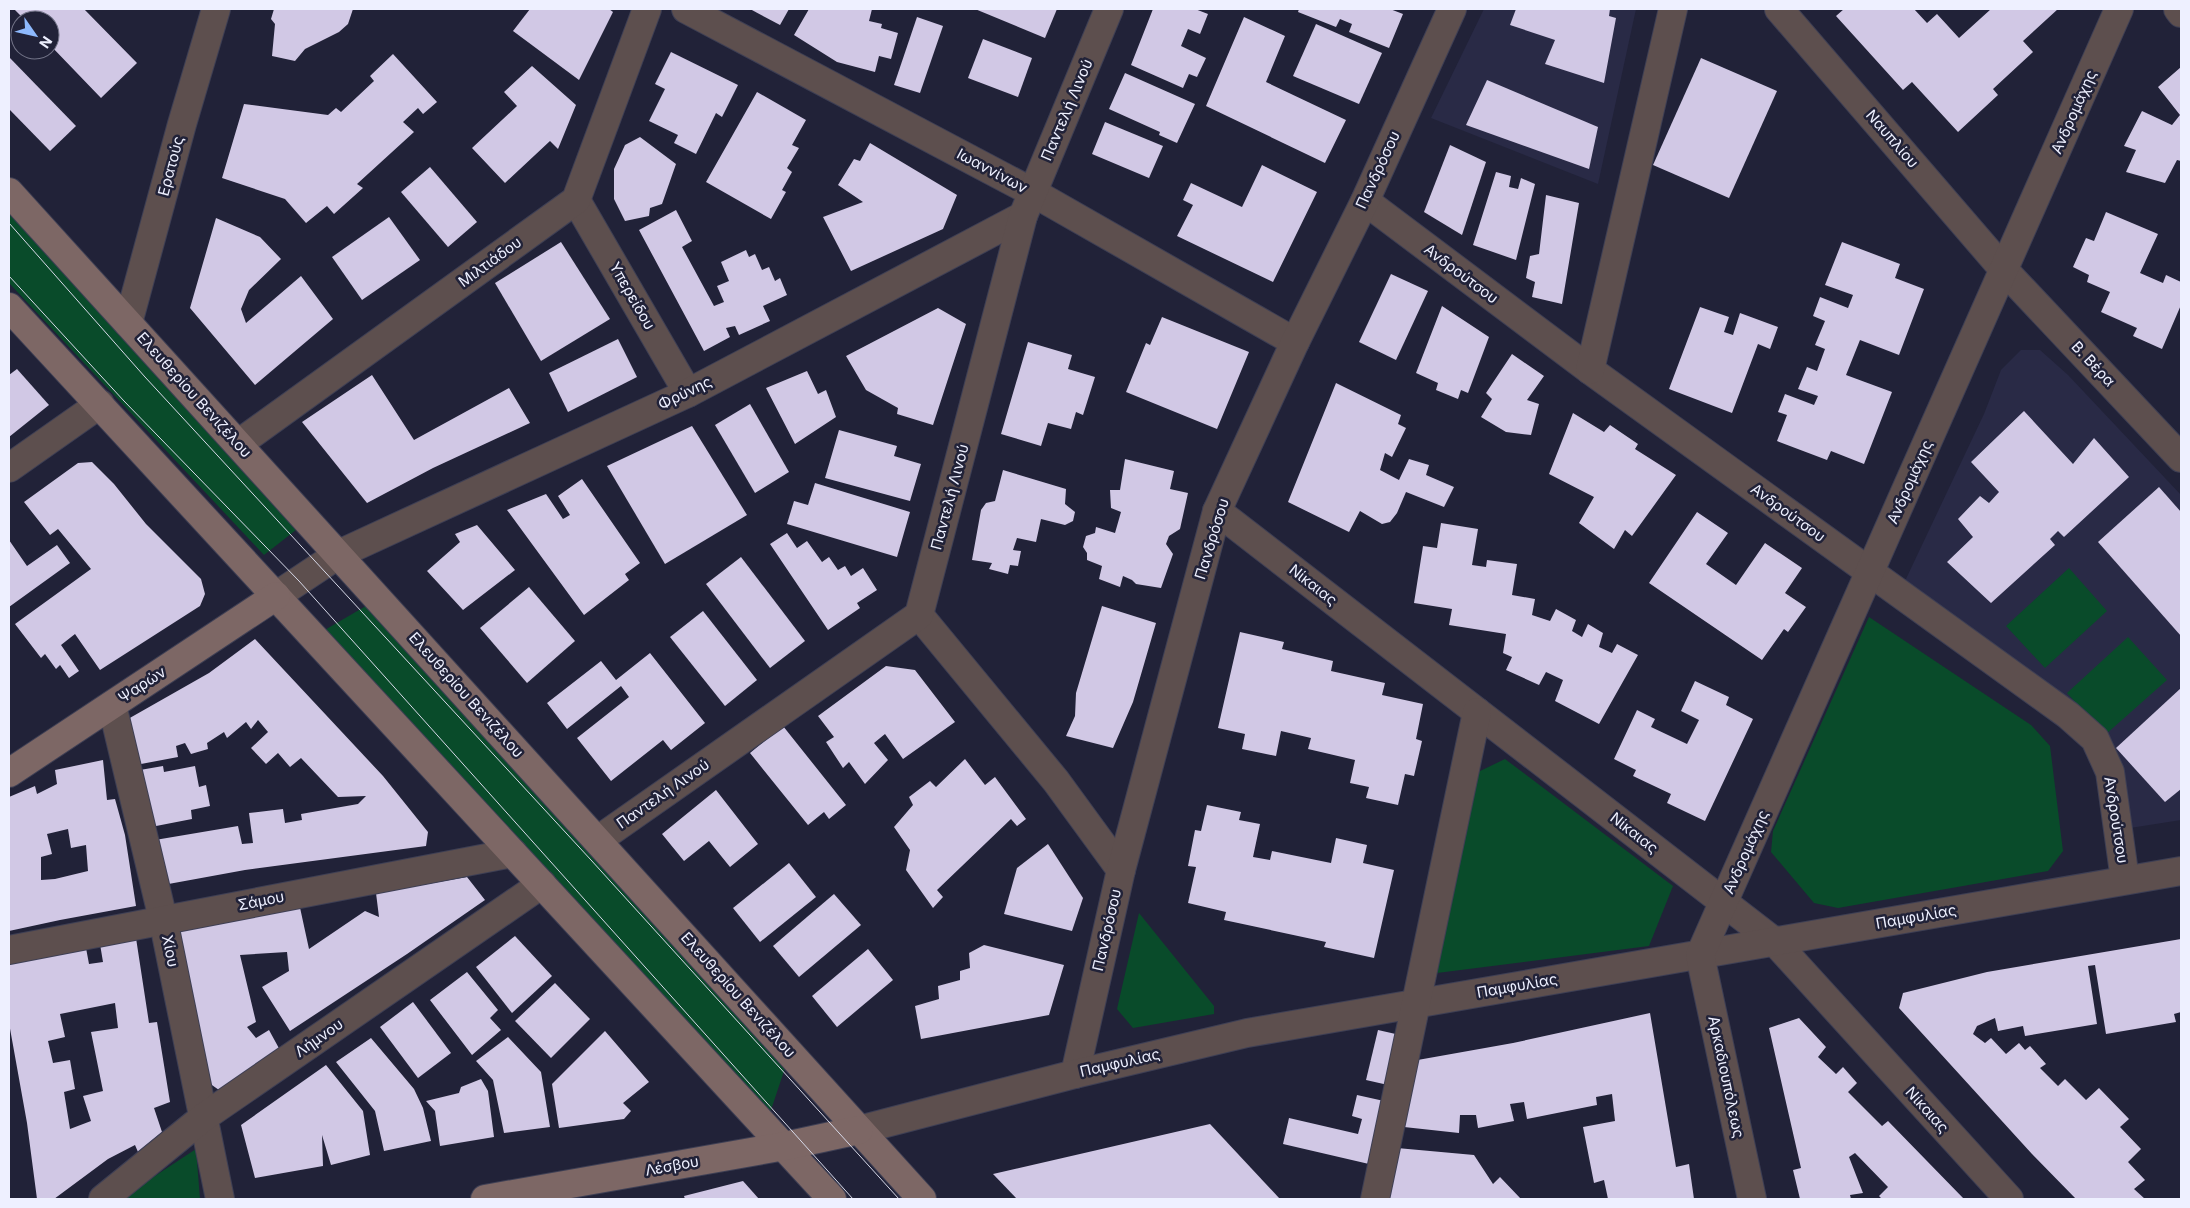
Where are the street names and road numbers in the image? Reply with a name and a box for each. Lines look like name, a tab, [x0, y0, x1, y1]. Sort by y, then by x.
street label: Παντελή Λινού	[1037, 56, 1097, 164]
street label: Ανδρομάχης	[2047, 67, 2100, 157]
street label: Ναυπλίου	[1862, 106, 1923, 172]
street label: Πανδρόσου	[1351, 128, 1404, 212]
street label: Ερατούς	[153, 134, 188, 198]
street label: Ιωαννίνων	[954, 144, 1031, 197]
street label: Μιλτιάδου	[454, 232, 525, 291]
street label: Ανδρούτσου	[1421, 240, 1502, 308]
street label: Υπερείδου	[605, 258, 659, 333]
street label: Ελευθερίου Βενιζέλου	[133, 328, 256, 461]
street label: Β. Βέρα	[2068, 337, 2119, 390]
street label: Φρύνης	[655, 371, 715, 414]
street label: Ανδρομάχης	[1883, 437, 1936, 527]
street label: Παντελή Λινού	[926, 442, 973, 552]
street label: Ανδρούτσου	[1747, 479, 1829, 546]
street label: Πανδρόσου	[1190, 496, 1233, 582]
street label: Νίκαιας	[1285, 560, 1341, 609]
street label: Ελευθερίου Βενιζέλου	[405, 628, 528, 761]
street label: Ψαρών	[114, 662, 169, 707]
street label: Παντελή Λινού	[613, 755, 713, 833]
street label: Ανδρούτσου	[2100, 775, 2133, 865]
street label: Ανδρομάχης	[1719, 807, 1772, 897]
street label: Νίκαιας	[1606, 808, 1662, 857]
street label: Σάμου	[236, 887, 286, 914]
street label: Πανδρόσου	[1088, 887, 1125, 973]
street label: Παμφυλίας	[1874, 900, 1958, 933]
street label: Ελευθερίου Βενιζέλου	[677, 928, 800, 1061]
street label: Χίου	[158, 933, 183, 969]
street label: Παμφυλίας	[1475, 969, 1559, 1002]
street label: Λήμνου	[291, 1014, 346, 1061]
street label: Αρκαδιουπόλεως	[1704, 1014, 1749, 1140]
street label: Παμφυλίας	[1078, 1044, 1162, 1081]
street label: Νίκαιας	[1902, 1083, 1953, 1137]
street label: Λέσβου	[644, 1151, 700, 1180]

